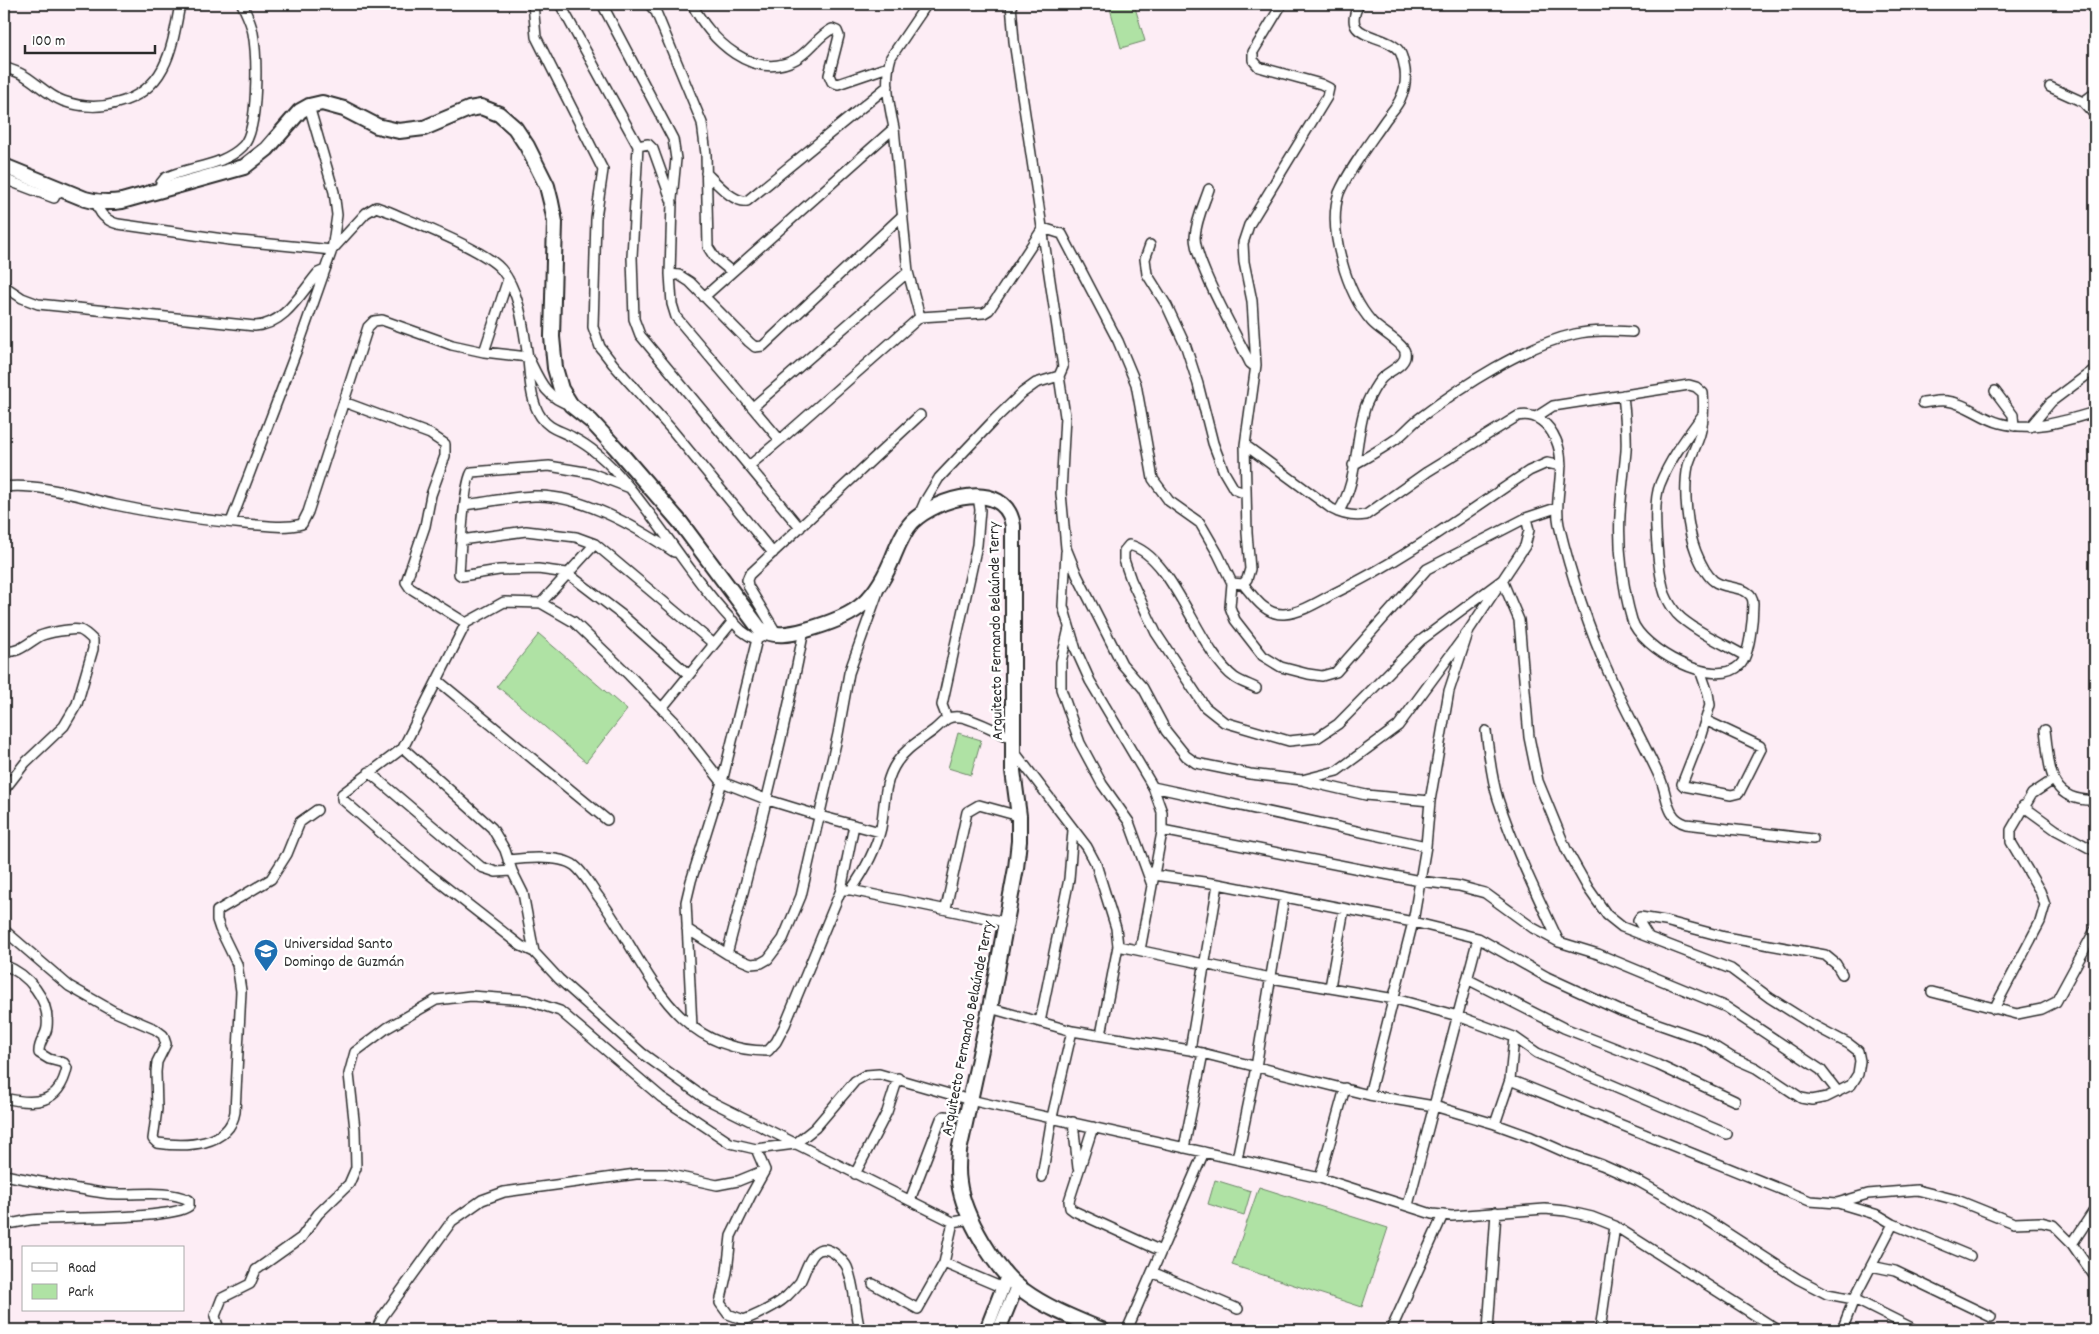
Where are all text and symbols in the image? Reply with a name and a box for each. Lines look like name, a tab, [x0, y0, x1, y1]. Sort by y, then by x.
scale bar	[25, 22, 155, 54]
text: 100 m	[32, 31, 65, 53]
street label: Arquitecto Fernando Belaúnde Terry	[983, 521, 1010, 740]
street label: Arquitecto Fernando Belaúnde Terry	[936, 918, 1001, 1138]
place label: Universidad Santo Domingo de Guzmán	[284, 933, 404, 974]
school or university icon: Universidad Santo Domingo de Guzmán	[253, 938, 279, 972]
legend	[22, 1246, 185, 1312]
text: Road	[68, 1258, 96, 1280]
text: Park	[68, 1282, 94, 1304]

